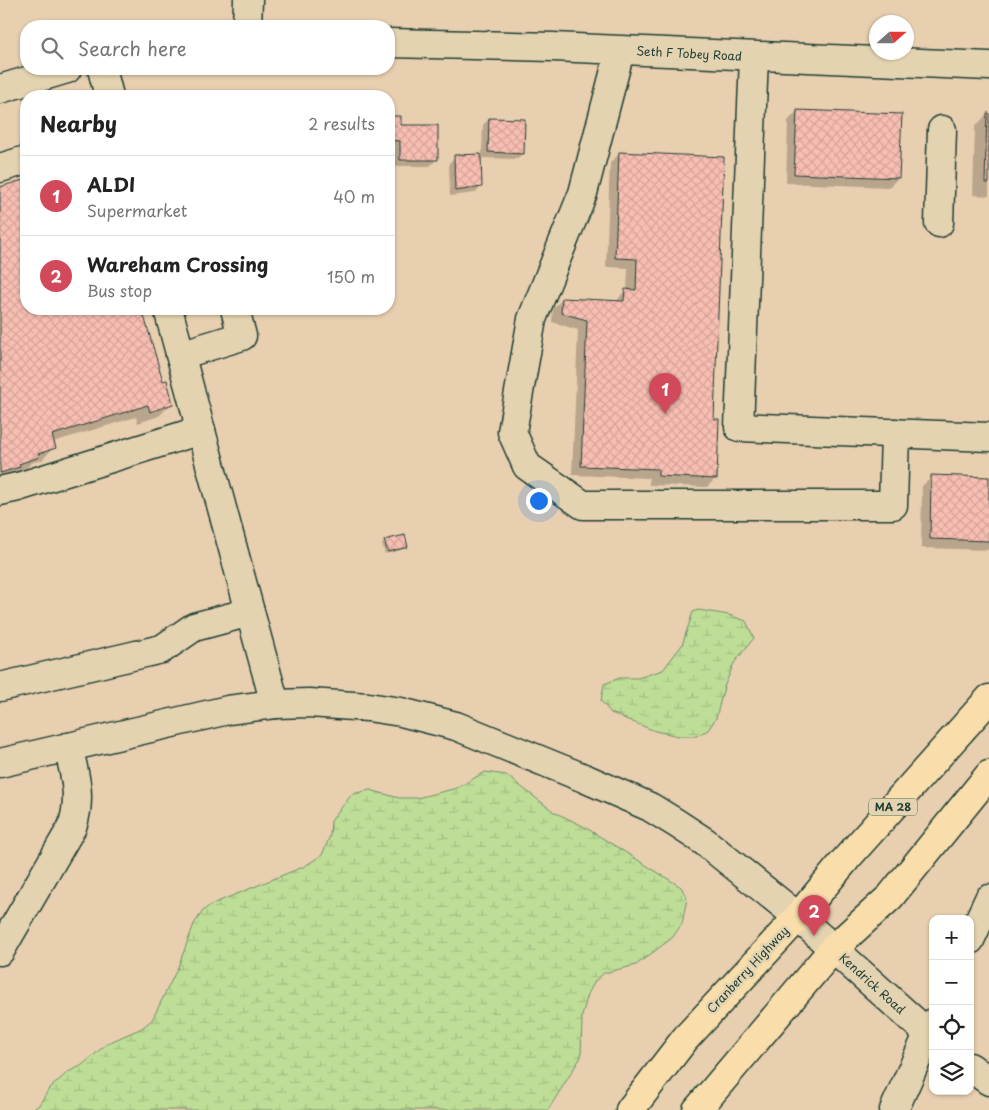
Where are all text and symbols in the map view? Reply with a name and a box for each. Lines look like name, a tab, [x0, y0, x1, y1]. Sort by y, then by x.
north arrow	[869, 15, 914, 60]
search box	[20, 20, 395, 75]
icon: search	[38, 34, 66, 62]
text: Search here	[78, 34, 187, 62]
street label: Seth F Tobey Road	[636, 41, 742, 65]
text: Nearby	[40, 107, 117, 139]
text: 2 results	[308, 111, 375, 135]
text: ALDI	[87, 170, 135, 198]
text: 1	[52, 184, 60, 208]
text: 40 m	[333, 184, 375, 208]
text: Supermarket	[87, 198, 187, 222]
text: Wareham Crossing	[87, 250, 268, 278]
text: 2	[50, 264, 62, 288]
text: 150 m	[327, 264, 375, 288]
text: Bus stop	[87, 278, 152, 302]
pin: 1	[649, 373, 681, 414]
your location	[526, 488, 552, 514]
road number: MA 28	[869, 799, 917, 816]
pin: 2	[798, 895, 830, 936]
map controls	[929, 915, 974, 1095]
button: +	[929, 915, 974, 960]
street label: Cranberry Highway	[702, 922, 792, 1017]
street label: Kendrick Road	[836, 949, 910, 1018]
button: −	[929, 960, 974, 1005]
button: locate	[929, 1005, 974, 1050]
button: layers	[929, 1050, 974, 1095]

